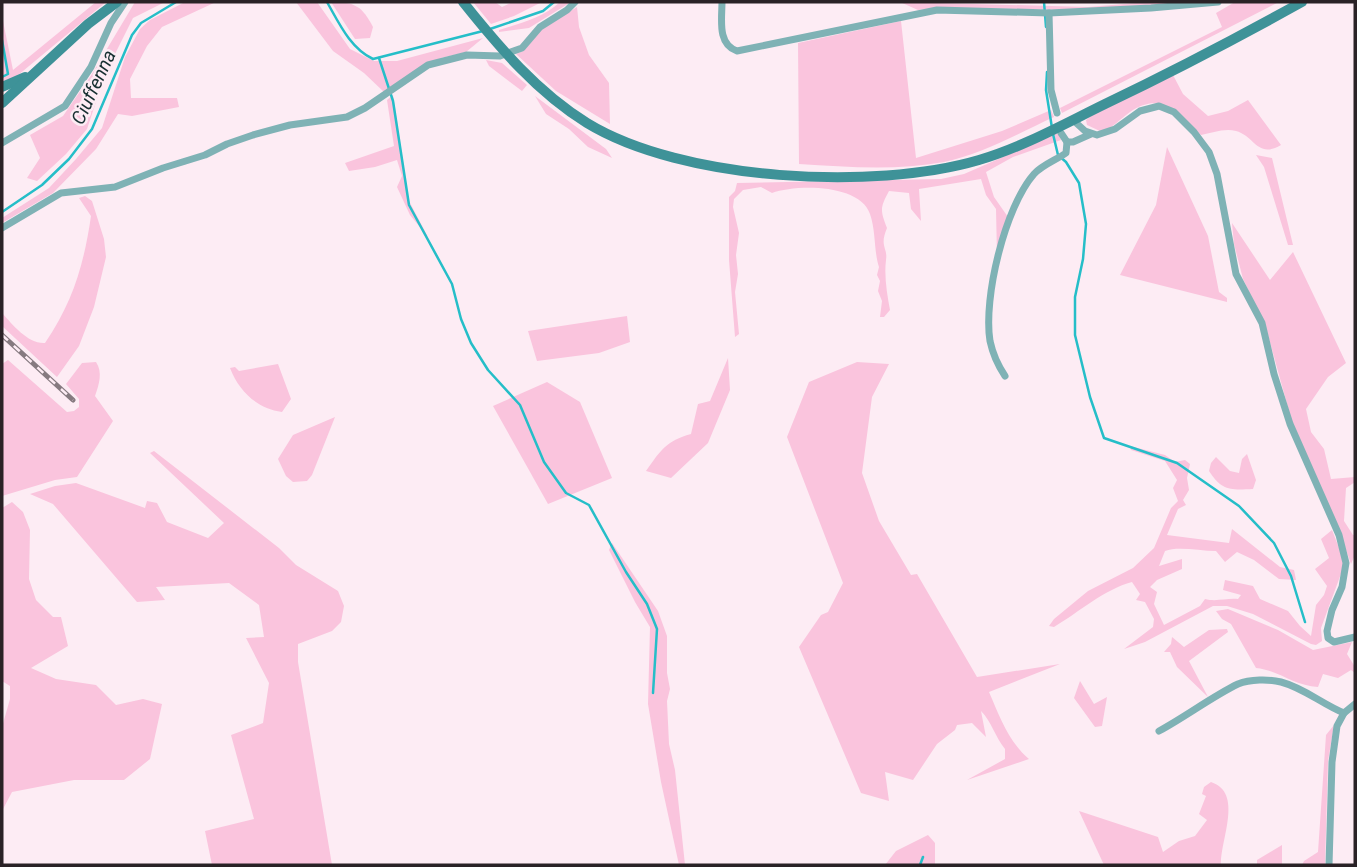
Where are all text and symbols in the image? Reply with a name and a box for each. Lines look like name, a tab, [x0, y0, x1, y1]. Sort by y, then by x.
water label: Ciuffenna	[66, 46, 121, 128]

